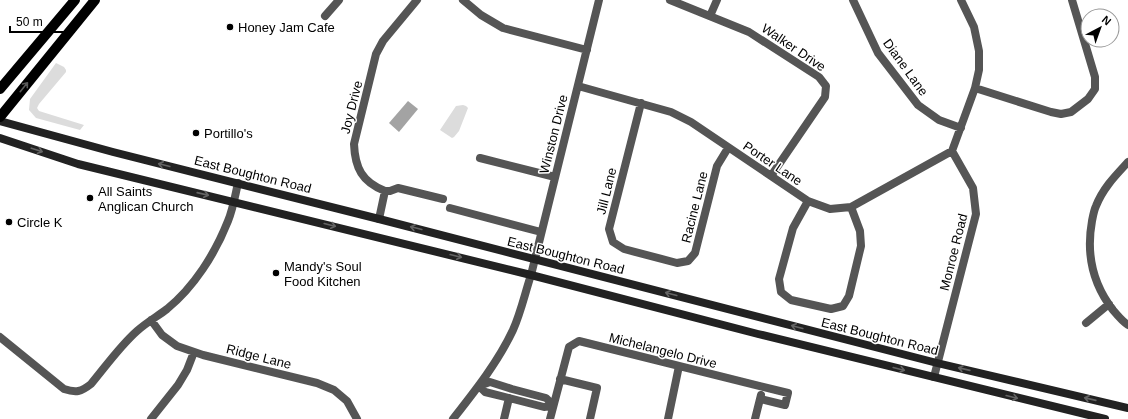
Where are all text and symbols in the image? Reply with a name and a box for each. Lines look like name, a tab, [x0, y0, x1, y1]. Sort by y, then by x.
scale bar	[10, 8, 74, 34]
north arrow	[1080, 8, 1120, 48]
text: N	[1100, 13, 1114, 28]
text: 50 m	[16, 15, 43, 29]
place label: Honey Jam Cafe	[238, 20, 335, 35]
street label: Walker Drive	[759, 21, 829, 74]
marker: Honey Jam Cafe	[225, 22, 235, 32]
street label: Diane Lane	[880, 36, 931, 99]
street label: Joy Drive	[338, 79, 365, 135]
one-way arrow	[20, 81, 29, 92]
street label: Winston Drive	[536, 93, 571, 175]
place label: Portillo's	[204, 126, 253, 141]
marker: Portillo's	[191, 128, 201, 138]
street label: Porter Lane	[740, 138, 805, 189]
one-way arrow	[31, 147, 43, 155]
street label: East Boughton Road	[193, 153, 313, 196]
one-way arrow	[158, 160, 171, 168]
street label: Jill Lane	[593, 166, 620, 216]
street label: Racine Lane	[678, 170, 711, 244]
place label: All Saints Anglican Church	[98, 184, 193, 214]
one-way arrow	[196, 191, 209, 199]
marker: All Saints Anglican Church	[85, 193, 95, 203]
street label: Monroe Road	[937, 212, 970, 292]
place label: Circle K	[17, 215, 63, 230]
marker: Circle K	[4, 217, 14, 227]
one-way arrow	[323, 222, 336, 229]
one-way arrow	[410, 224, 423, 232]
street label: East Boughton Road	[506, 234, 626, 277]
one-way arrow	[449, 253, 462, 260]
place label: Mandy's Soul Food Kitchen	[284, 259, 362, 289]
marker: Mandy's Soul Food Kitchen	[271, 268, 281, 278]
one-way arrow	[665, 290, 678, 297]
street label: East Boughton Road	[820, 315, 940, 358]
one-way arrow	[791, 323, 804, 330]
street label: Michelangelo Drive	[607, 330, 718, 371]
street label: Ridge Lane	[225, 341, 293, 372]
one-way arrow	[892, 365, 905, 373]
one-way arrow	[957, 365, 970, 373]
one-way arrow	[1006, 393, 1019, 401]
one-way arrow	[1084, 395, 1097, 403]

